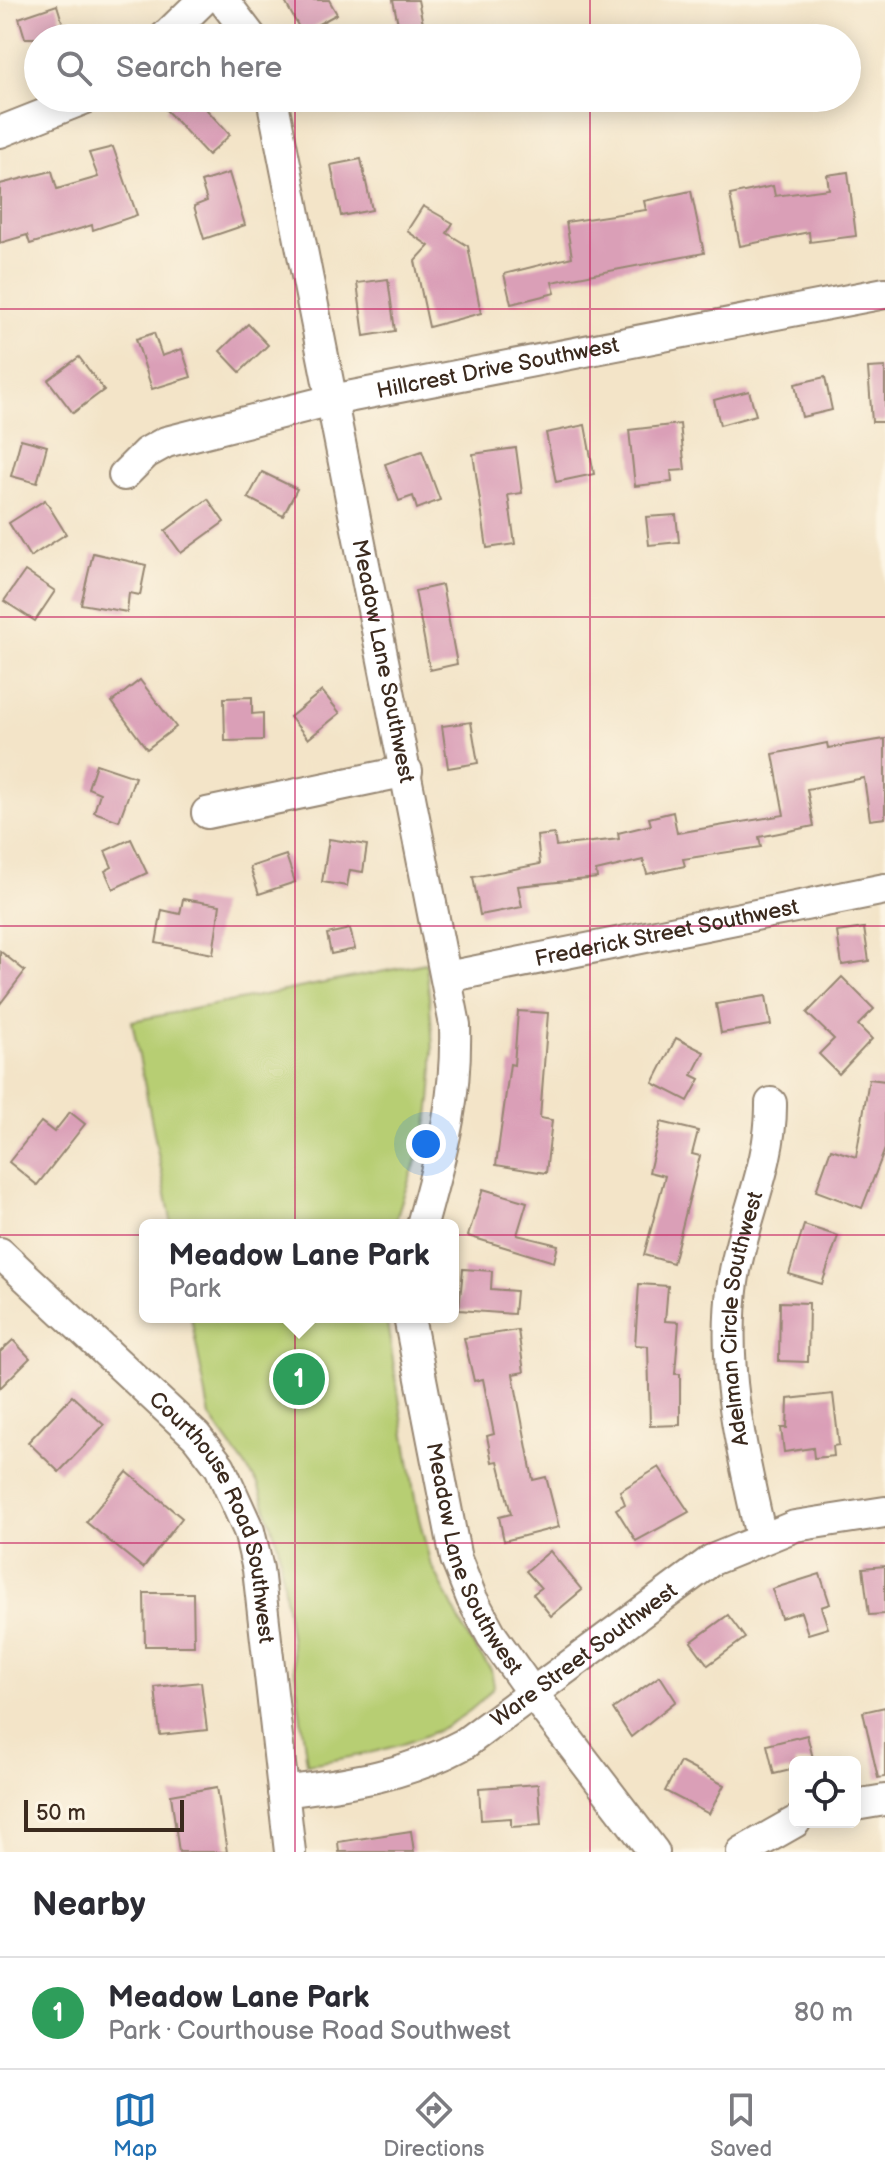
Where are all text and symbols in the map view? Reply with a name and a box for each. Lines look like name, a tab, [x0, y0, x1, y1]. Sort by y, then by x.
search box	[24, 24, 861, 112]
icon: search	[52, 46, 96, 90]
text: Search here	[116, 50, 282, 86]
street label: Hillcrest Drive Southwest	[374, 331, 621, 405]
street label: Meadow Lane Southwest	[346, 537, 420, 785]
street label: Frederick Street Southwest	[532, 893, 801, 973]
your location	[406, 1124, 446, 1164]
street label: Adelman Circle Southwest	[716, 1188, 769, 1448]
popup	[139, 1219, 459, 1323]
text: Meadow Lane Park	[168, 1238, 430, 1274]
text: Park	[168, 1274, 221, 1305]
pin: 1	[273, 1349, 325, 1409]
street label: Courthouse Road Southwest	[143, 1386, 280, 1645]
street label: Meadow Lane Southwest	[420, 1440, 529, 1680]
street label: Ware Street Southwest	[486, 1577, 683, 1733]
map controls	[789, 1756, 861, 1828]
button: locate	[789, 1756, 861, 1828]
scale bar	[24, 1796, 184, 1832]
text: 50 m	[36, 1800, 86, 1827]
text: Nearby	[32, 1884, 146, 1925]
text: Meadow Lane Park	[108, 1980, 369, 2016]
text: 1	[53, 1998, 63, 2029]
text: 80 m	[794, 1998, 853, 2029]
text: Park · Courthouse Road Southwest	[108, 2016, 511, 2047]
tab: Map	[113, 2088, 157, 2163]
tab: Directions	[383, 2088, 484, 2163]
tab: Saved	[710, 2088, 772, 2163]

